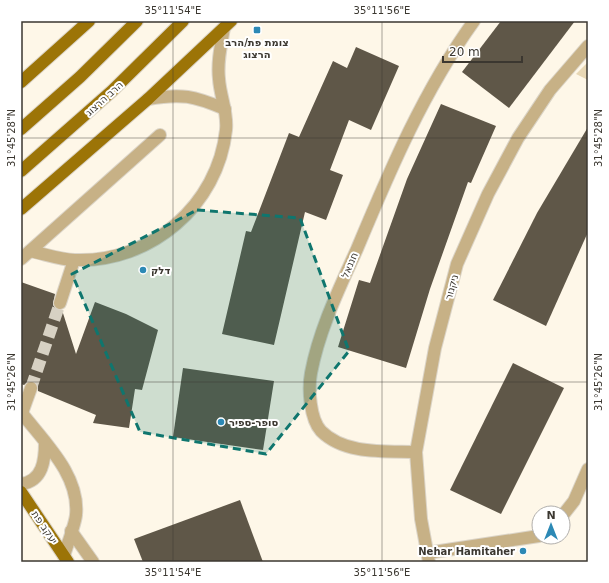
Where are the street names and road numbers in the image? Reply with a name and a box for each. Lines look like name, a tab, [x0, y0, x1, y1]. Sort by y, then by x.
street label: הרב הרצוג	[84, 79, 125, 118]
street label: חננאל	[339, 251, 360, 280]
street label: ניקנור	[443, 273, 460, 301]
street label: יעקב פת	[30, 509, 60, 546]

